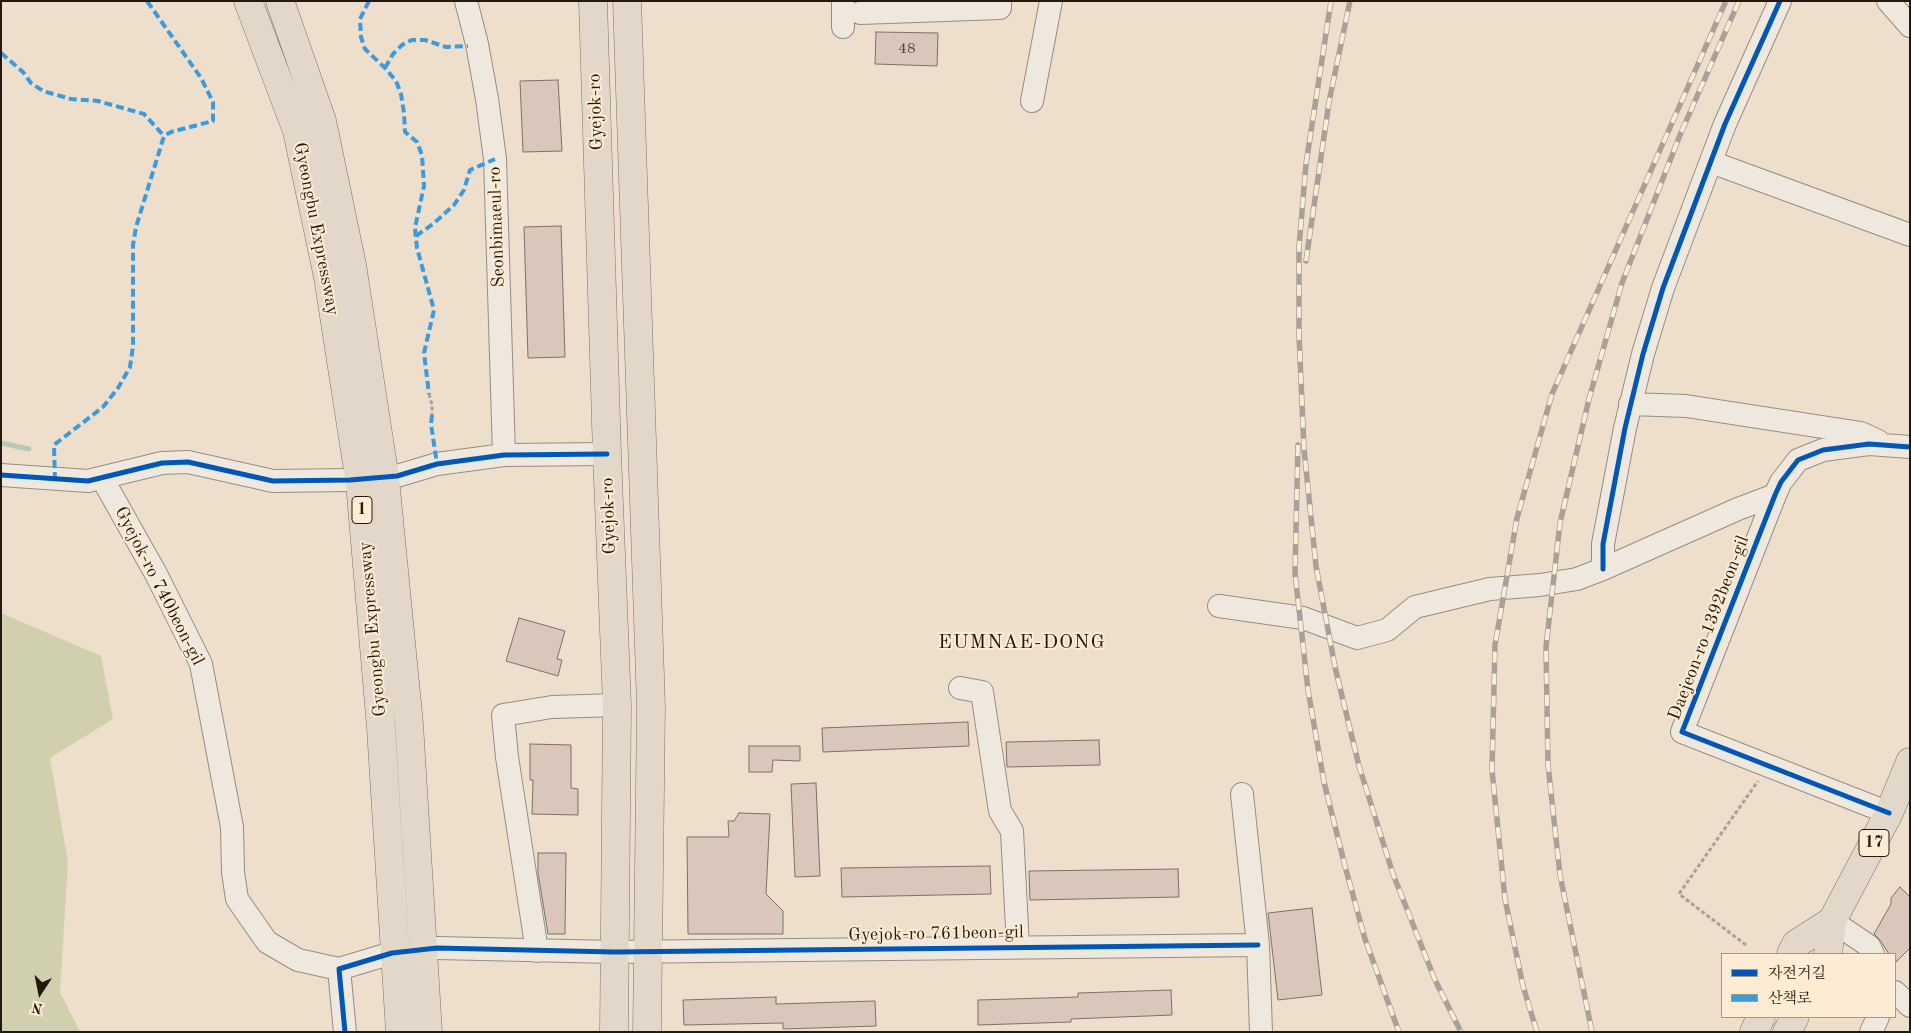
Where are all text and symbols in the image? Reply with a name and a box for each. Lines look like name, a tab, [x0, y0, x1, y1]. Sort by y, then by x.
house number: 48	[898, 40, 916, 58]
street label: Gyejok-ro	[584, 73, 608, 151]
street label: Gyeongbu Expressway	[289, 141, 343, 317]
street label: Seonbimaeul-ro	[484, 166, 510, 288]
street label: Gyejok-ro	[597, 477, 621, 555]
road number: 1	[352, 496, 372, 524]
street label: Gyejok-ro 740beon-gil	[110, 503, 208, 669]
street label: Daejeon-ro 1392beon-gil	[1664, 533, 1754, 723]
street label: Gyeongbu Expressway	[355, 540, 391, 718]
district label: EUMNAE-DONG	[937, 631, 1107, 655]
road number: 17	[1859, 830, 1889, 856]
street label: Gyejok-ro 761beon-gil	[848, 922, 1024, 946]
legend	[1721, 953, 1896, 1018]
text: 자전거길	[1768, 967, 1826, 982]
north arrow	[15, 968, 65, 1018]
text: 산책로	[1768, 992, 1811, 1007]
text: N	[31, 1000, 44, 1016]

